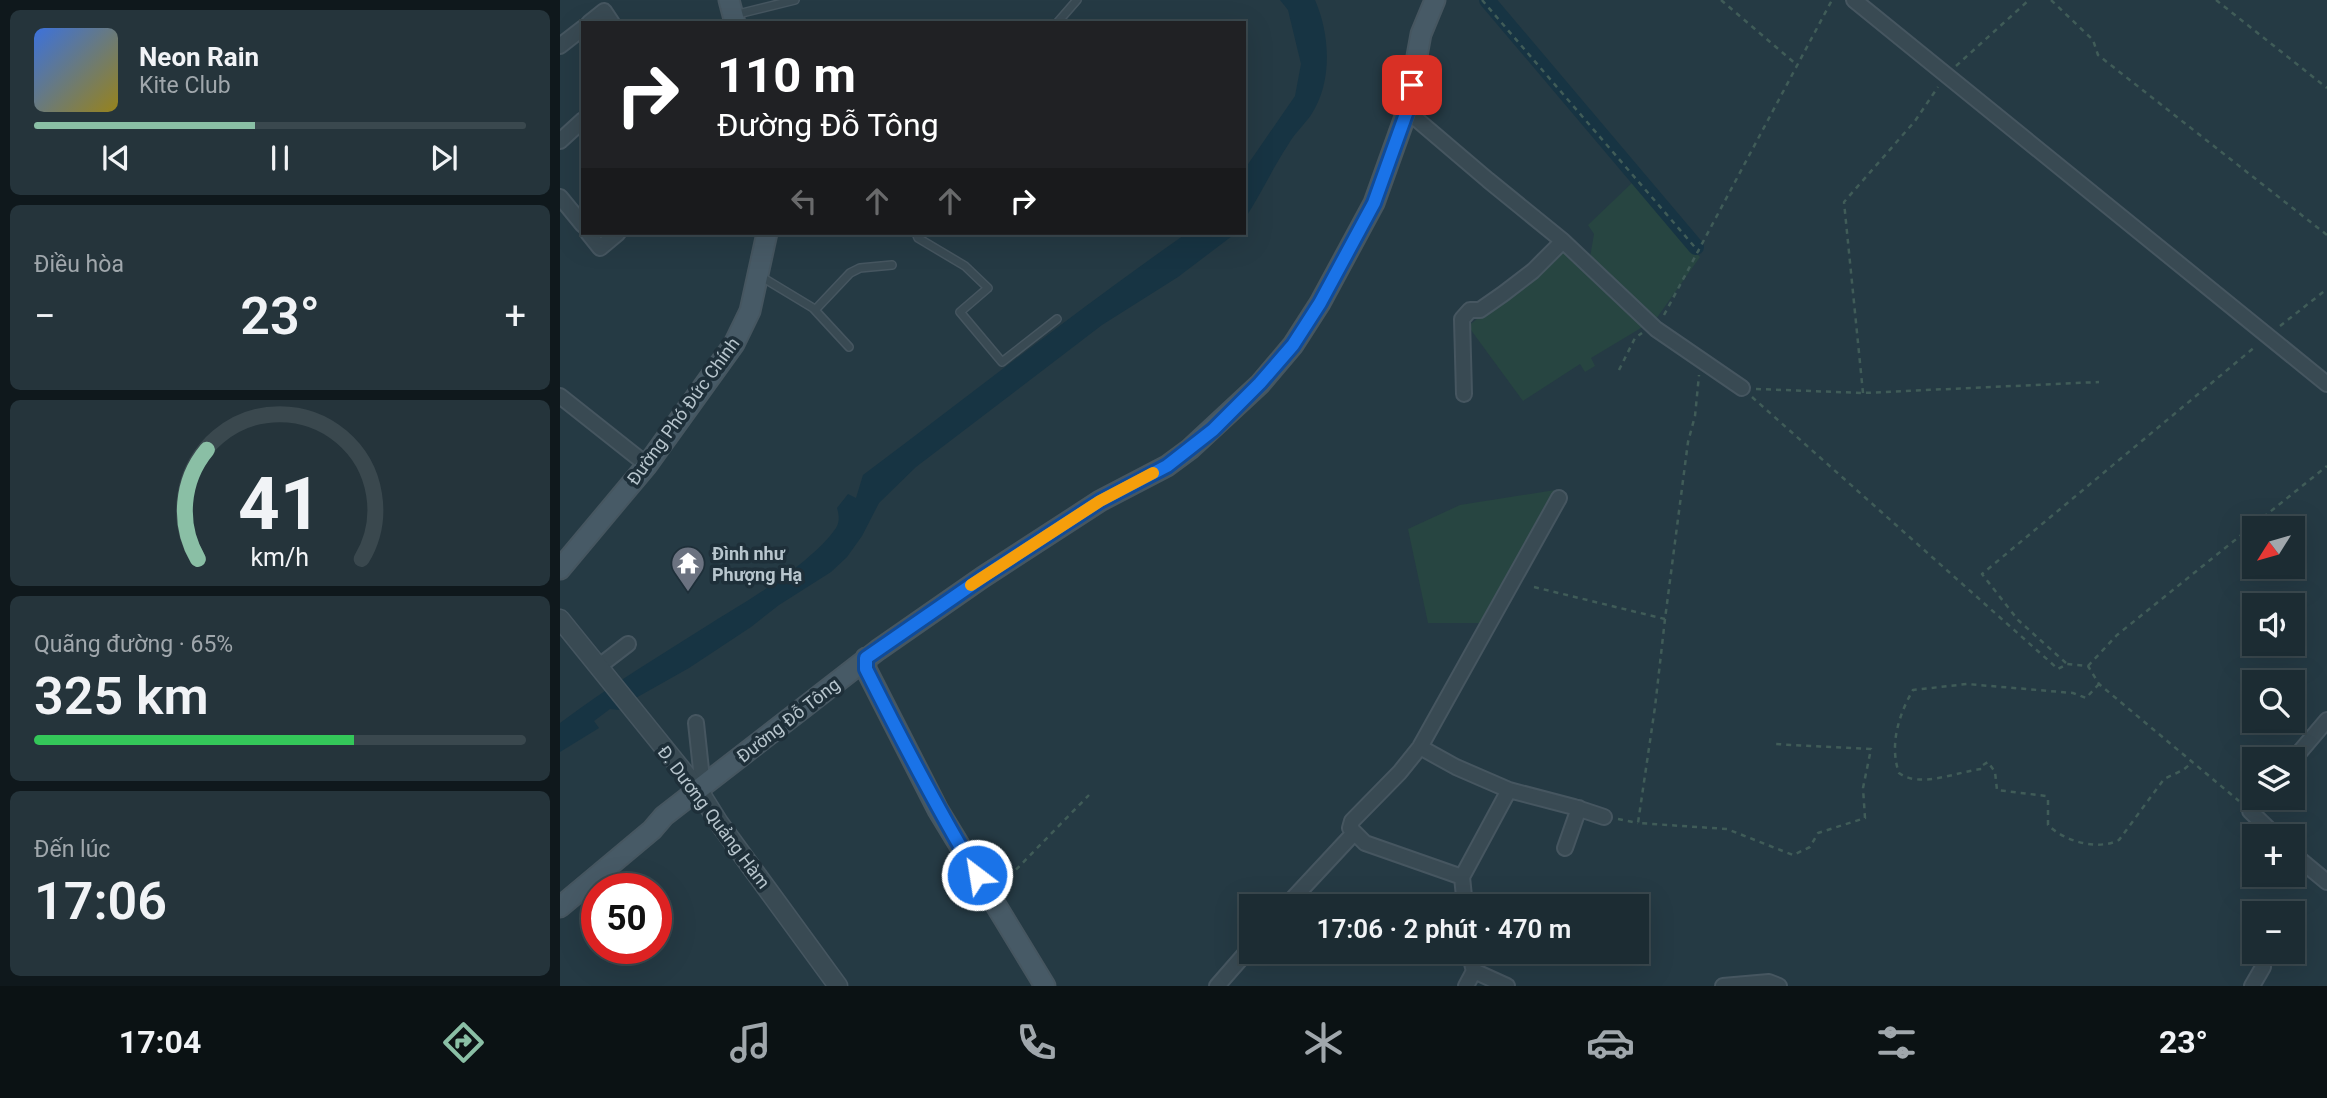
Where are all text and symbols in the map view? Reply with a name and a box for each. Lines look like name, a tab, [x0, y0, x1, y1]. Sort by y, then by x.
text: Neon Rain	[139, 42, 259, 72]
text: 110 m	[717, 47, 856, 104]
icon: right	[602, 49, 693, 140]
pin	[1382, 55, 1442, 115]
icon: arrive	[1393, 66, 1431, 104]
text: Kite Club	[139, 72, 231, 99]
text: Đường Đỗ Tông	[717, 106, 939, 144]
icon: previous	[97, 139, 135, 177]
icon: pause	[261, 139, 299, 177]
icon: next	[425, 139, 463, 177]
icon: left	[785, 182, 823, 220]
icon: ahead	[858, 182, 896, 220]
icon: ahead	[931, 182, 969, 220]
icon: right	[1004, 182, 1042, 220]
text: Điều hòa	[34, 251, 124, 278]
text: 23°	[240, 286, 320, 347]
text: −	[34, 294, 56, 338]
text: +	[504, 294, 526, 338]
street label: Đường Phó Đức Chính	[622, 333, 744, 489]
text: 41	[238, 461, 322, 547]
north arrow	[2242, 516, 2305, 579]
map controls	[2242, 516, 2305, 964]
text: km/h	[251, 543, 309, 572]
place label: Đình như Phượng Hạ	[712, 543, 803, 585]
temple icon: Đình như Phượng Hạ	[669, 544, 707, 593]
button: sound	[2242, 593, 2305, 656]
text: Quãng đường · 65%	[34, 631, 233, 658]
text: 325 km	[34, 666, 209, 727]
button: search	[2242, 670, 2305, 733]
street label: Đường Đỗ Tông	[732, 673, 844, 767]
street label: Đ. Dương Quảng Hàm	[654, 742, 774, 892]
button: layers	[2242, 747, 2305, 810]
button: +	[2242, 824, 2305, 887]
text: Đến lúc	[34, 836, 110, 863]
position arrow	[940, 838, 1014, 912]
text: 17:06	[34, 871, 167, 932]
speed limit sign: 50	[581, 873, 672, 964]
button: −	[2242, 901, 2305, 964]
text: 17:06 · 2 phút · 470 m	[1317, 914, 1571, 944]
icon: directions	[439, 1018, 488, 1067]
icon: music	[726, 1018, 775, 1067]
icon: phone	[1012, 1018, 1061, 1067]
icon: climate	[1299, 1018, 1348, 1067]
icon: car	[1586, 1018, 1635, 1067]
icon: filters	[1872, 1018, 1921, 1067]
text: 17:04	[119, 1023, 201, 1061]
text: 23°	[2159, 1023, 2208, 1061]

